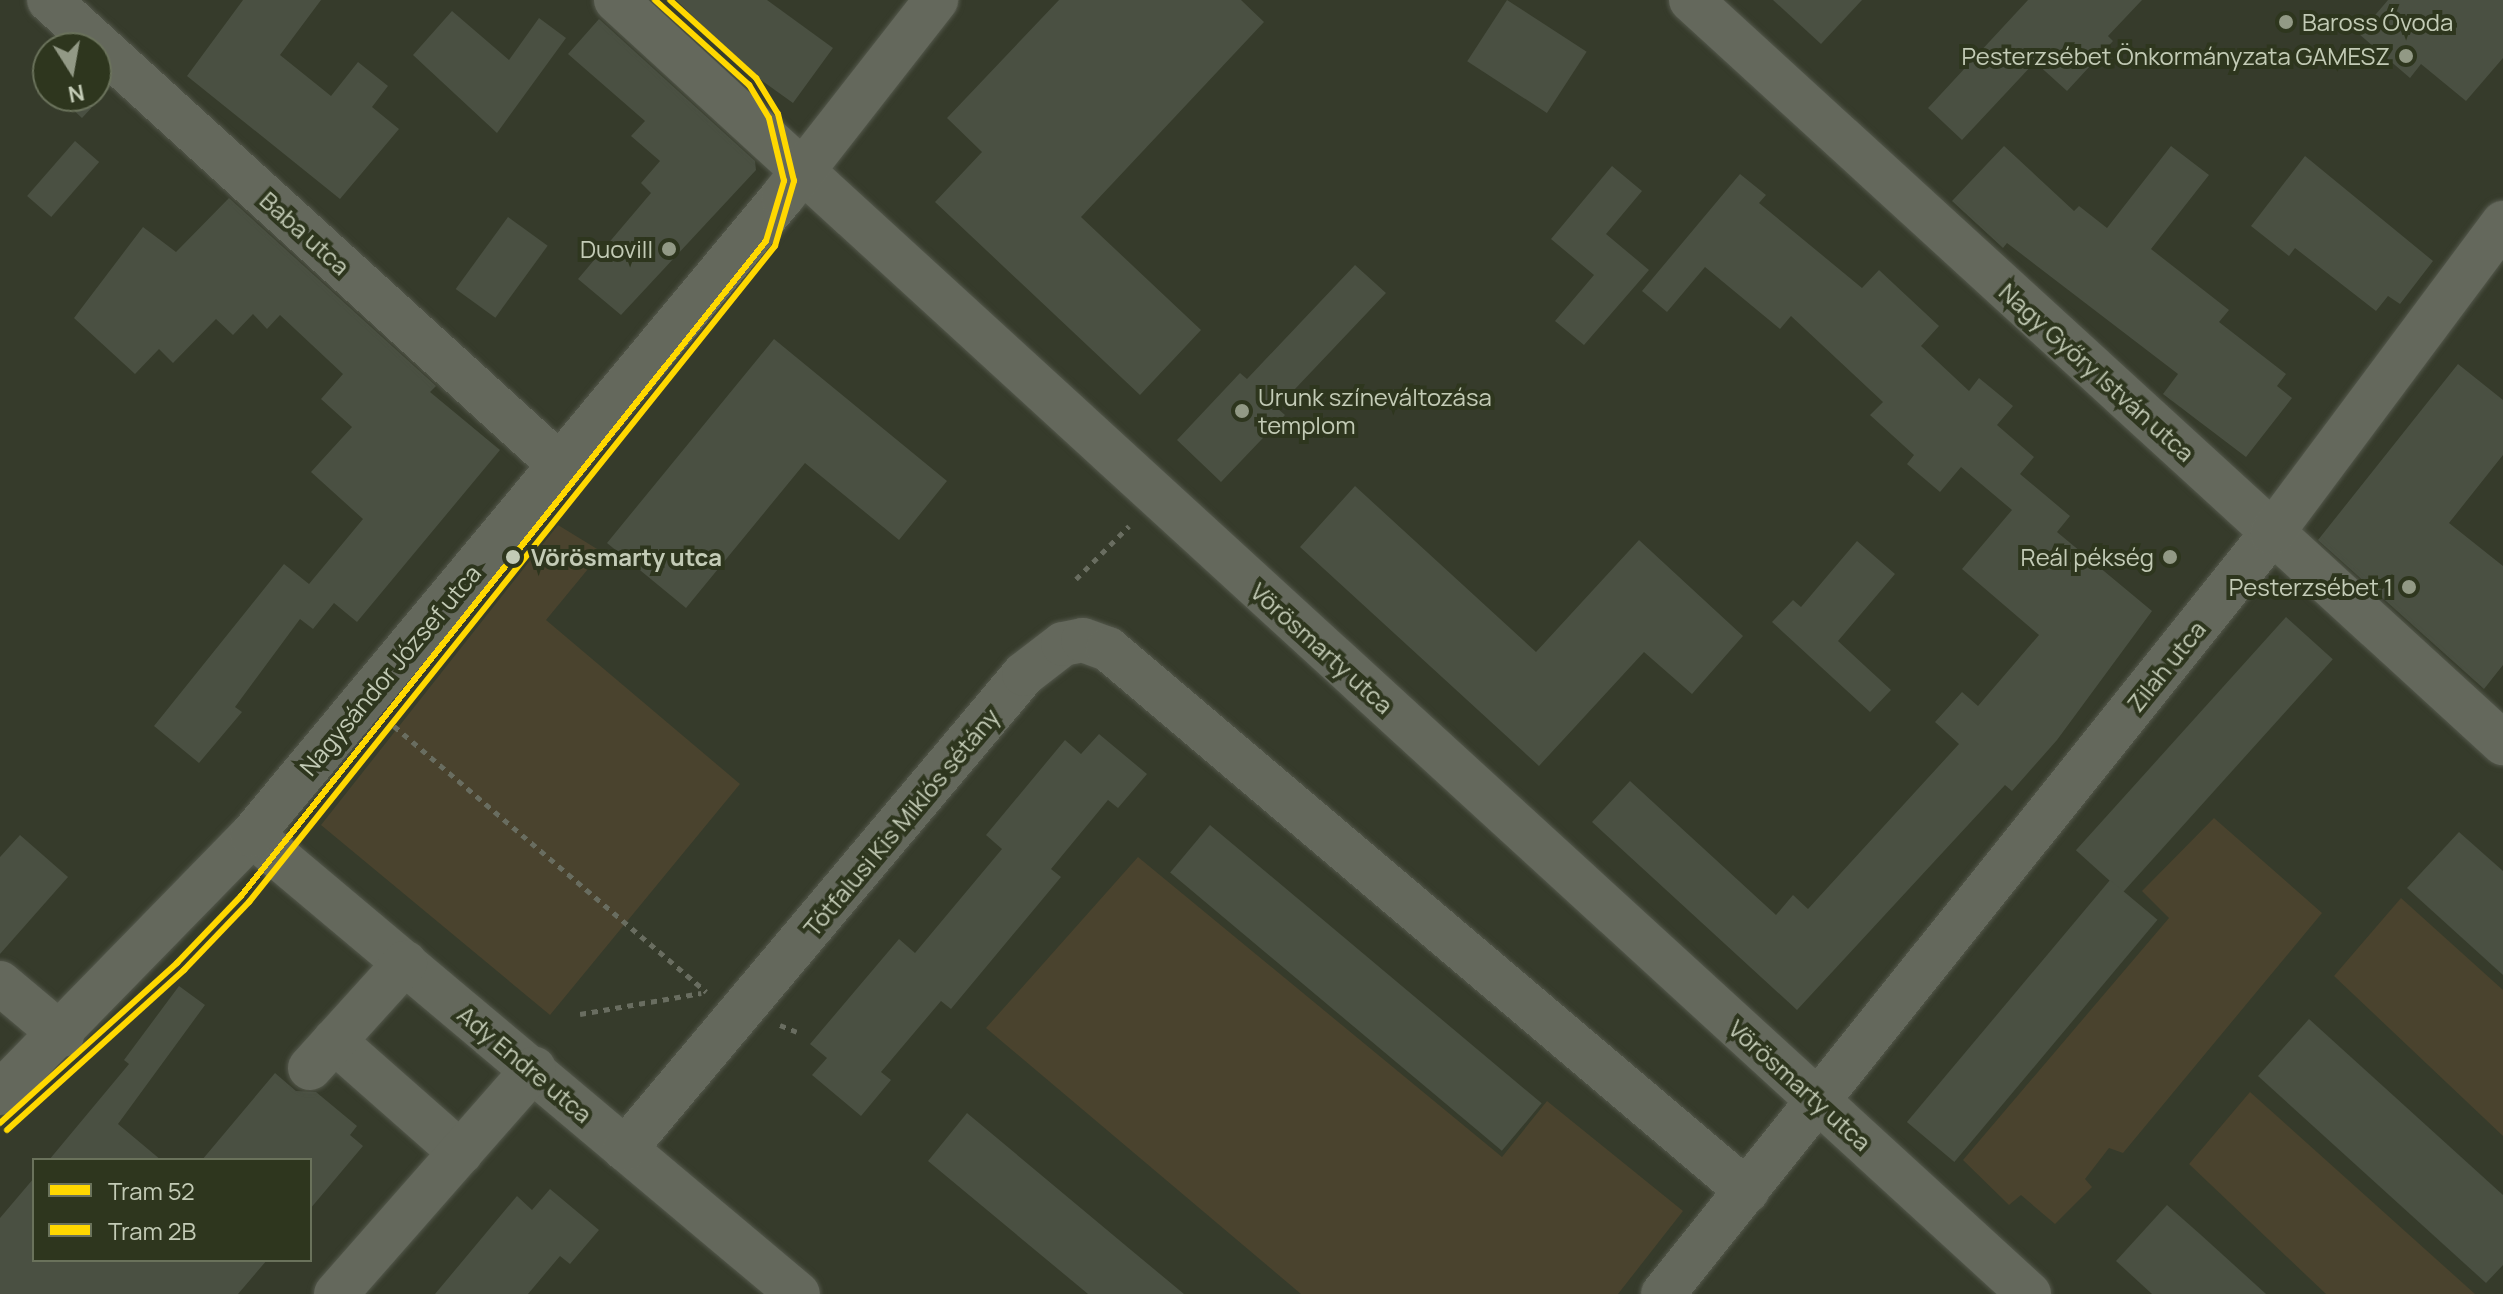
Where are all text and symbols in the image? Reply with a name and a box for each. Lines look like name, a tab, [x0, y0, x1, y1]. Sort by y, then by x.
place label: Baross Óvoda	[2302, 8, 2453, 36]
marker: Baross Óvoda	[2277, 13, 2295, 31]
north arrow	[32, 32, 112, 112]
place label: Pesterzsébet Önkormányzata GAMESZ	[1961, 42, 2390, 70]
marker: Pesterzsébet Önkormányzata GAMESZ	[2397, 47, 2415, 65]
text: N	[66, 77, 87, 110]
street label: Baba utca	[254, 185, 356, 281]
place label: Duovill	[580, 235, 653, 263]
marker: Duovill	[660, 240, 678, 258]
street label: Nagy Győry István utca	[1994, 277, 2200, 467]
place label: Urunk színeváltozása templom	[1258, 383, 1492, 439]
marker: Urunk színeváltozása templom	[1233, 402, 1251, 420]
place label: Vörösmarty utca	[531, 543, 722, 571]
place label: Reál pékség	[2021, 543, 2154, 571]
marker: Vörösmarty utca	[502, 546, 524, 568]
marker: Reál pékség	[2161, 548, 2179, 566]
street label: Nagysándor József utca	[293, 559, 487, 781]
place label: Pesterzsébet 1	[2229, 573, 2393, 601]
street label: Vörösmarty utca	[1245, 577, 1399, 719]
marker: Pesterzsébet 1	[2400, 578, 2418, 596]
street label: Zilah utca	[2121, 615, 2211, 717]
street label: Tótfalusi Kis Miklós sétány	[797, 702, 1005, 942]
street label: Ady Endre utca	[452, 1000, 598, 1128]
street label: Vörösmarty utca	[1723, 1014, 1877, 1156]
legend	[32, 1158, 312, 1262]
text: Tram 52	[108, 1174, 195, 1207]
text: Tram 2B	[108, 1214, 196, 1247]

